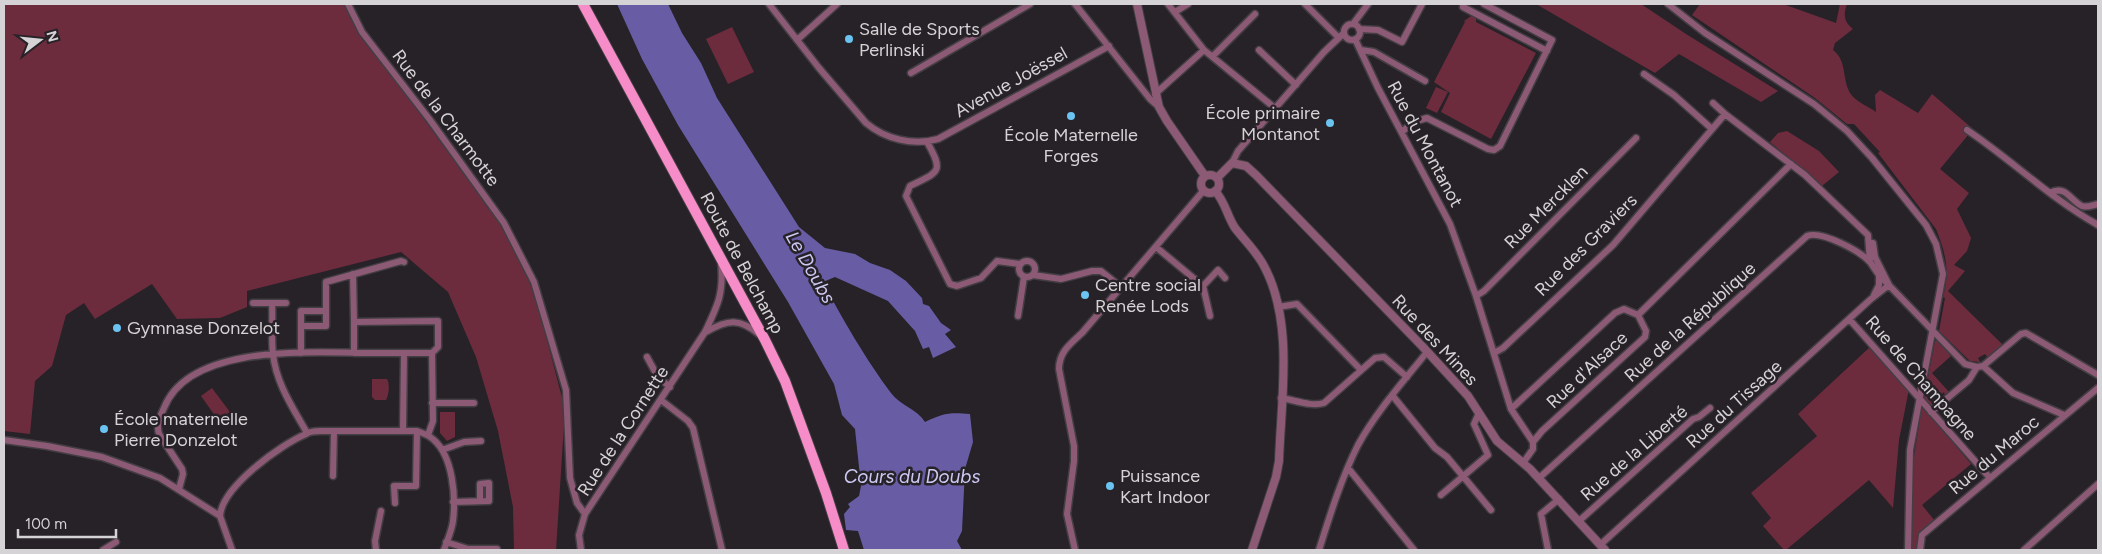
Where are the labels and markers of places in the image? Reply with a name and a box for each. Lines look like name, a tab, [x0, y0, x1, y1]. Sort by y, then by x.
place label: Salle de Sports Perlinski	[859, 18, 980, 61]
marker: Salle de Sports Perlinski	[843, 33, 855, 45]
place label: École primaire Montanot	[1205, 102, 1320, 145]
marker: École Maternelle Forges	[1065, 110, 1077, 122]
marker: École primaire Montanot	[1324, 117, 1336, 129]
place label: École Maternelle Forges	[1004, 124, 1138, 167]
place label: Centre social Renée Lods	[1095, 274, 1201, 317]
marker: Centre social Renée Lods	[1079, 289, 1091, 301]
place label: Gymnase Donzelot	[127, 317, 280, 339]
marker: Gymnase Donzelot	[111, 322, 123, 334]
place label: École maternelle Pierre Donzelot	[114, 408, 248, 451]
marker: École maternelle Pierre Donzelot	[98, 423, 110, 435]
place label: Puissance Kart Indoor	[1120, 465, 1210, 508]
marker: Puissance Kart Indoor	[1104, 480, 1116, 492]

